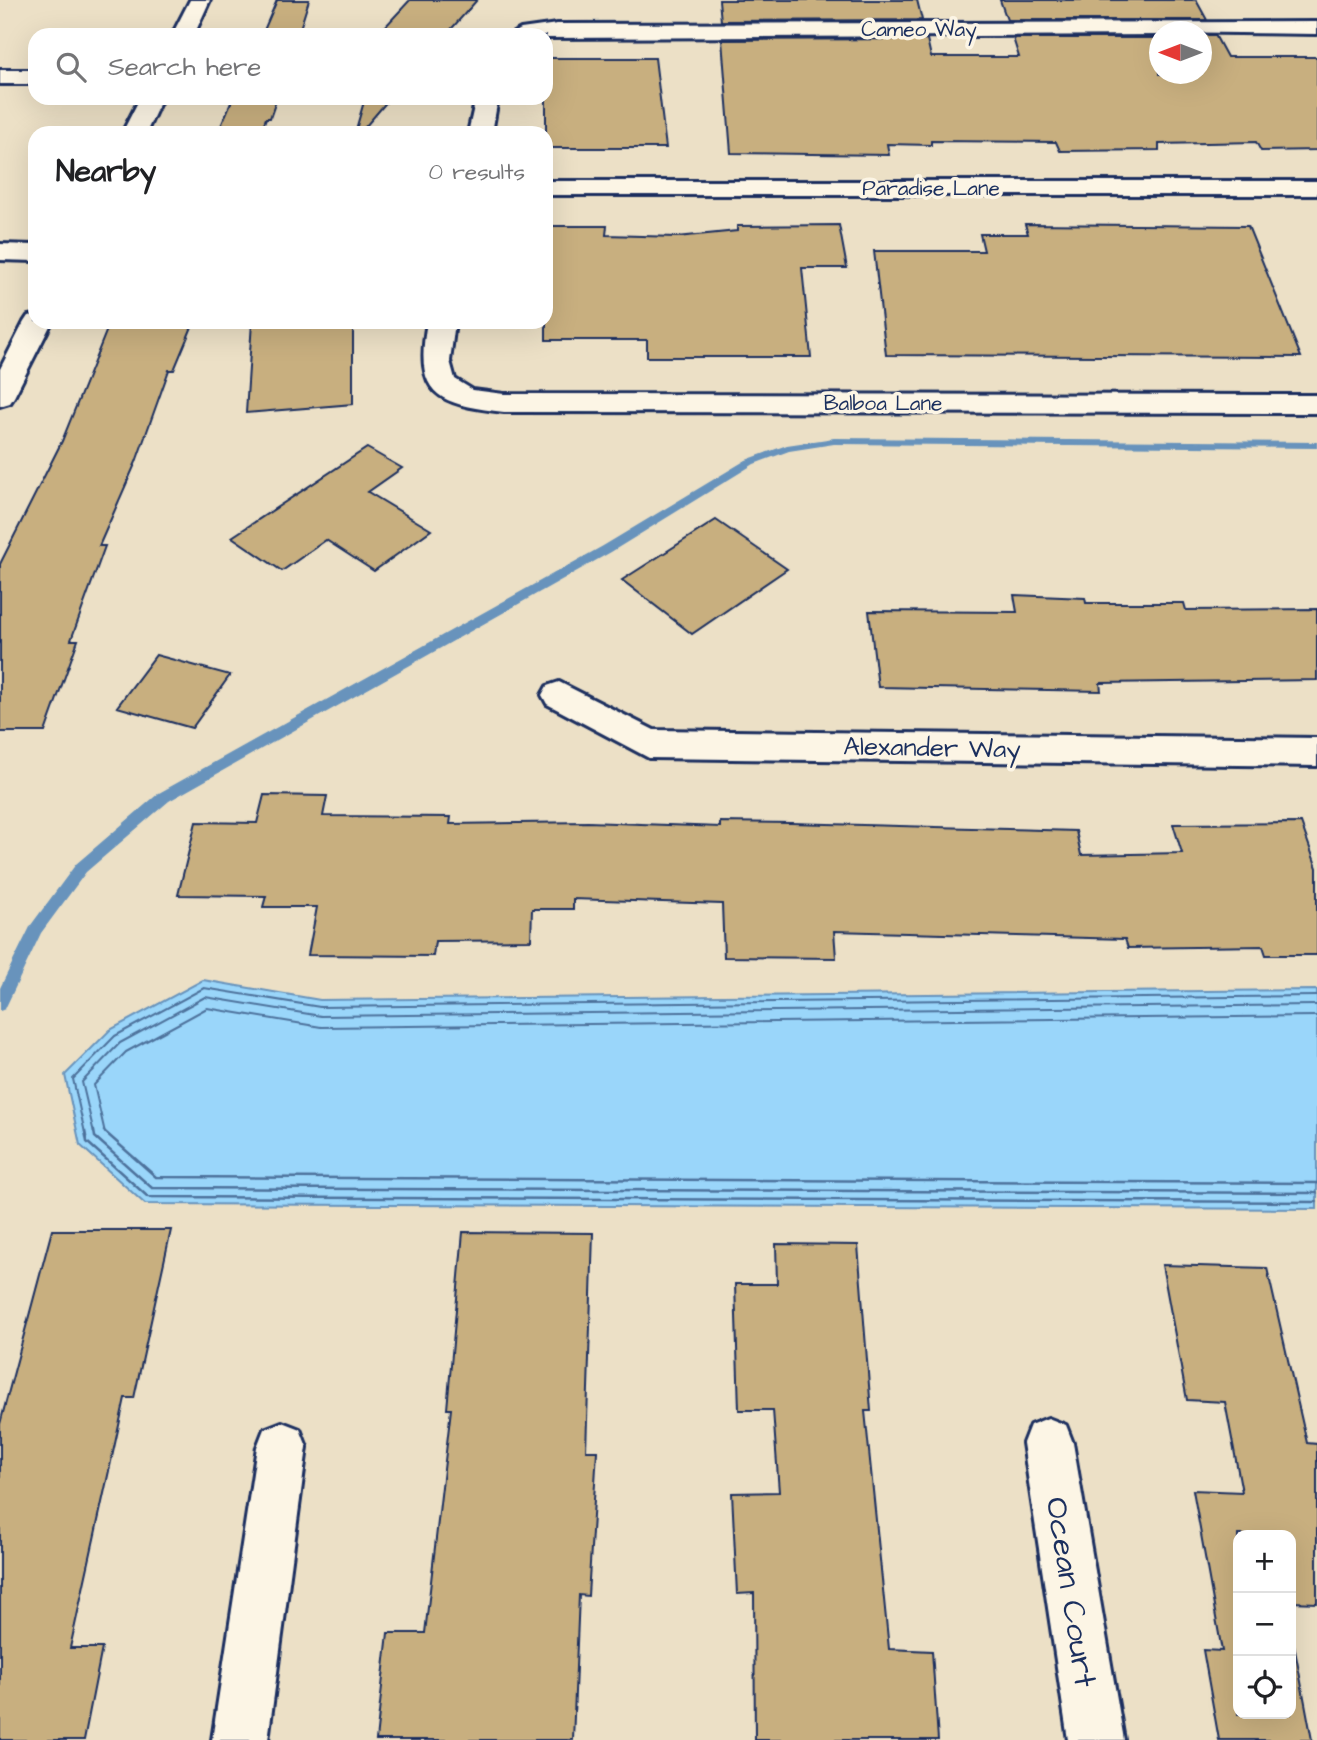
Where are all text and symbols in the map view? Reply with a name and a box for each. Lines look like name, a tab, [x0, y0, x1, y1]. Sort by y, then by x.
street label: Cameo Way	[861, 15, 977, 46]
north arrow	[1149, 21, 1212, 84]
search box	[28, 28, 553, 105]
icon: search	[52, 48, 90, 86]
text: Search here	[108, 49, 261, 85]
text: Nearby	[56, 151, 156, 193]
text: 0 results	[428, 156, 525, 188]
street label: Paradise Lane	[862, 174, 1000, 203]
street label: Balboa Lane	[824, 389, 942, 418]
street label: Alexander Way	[843, 728, 1021, 770]
street label: Ocean Court	[1033, 1494, 1108, 1690]
map controls	[1233, 1530, 1296, 1719]
button: +	[1233, 1530, 1296, 1593]
button: −	[1233, 1593, 1296, 1656]
button: locate	[1233, 1656, 1296, 1719]

